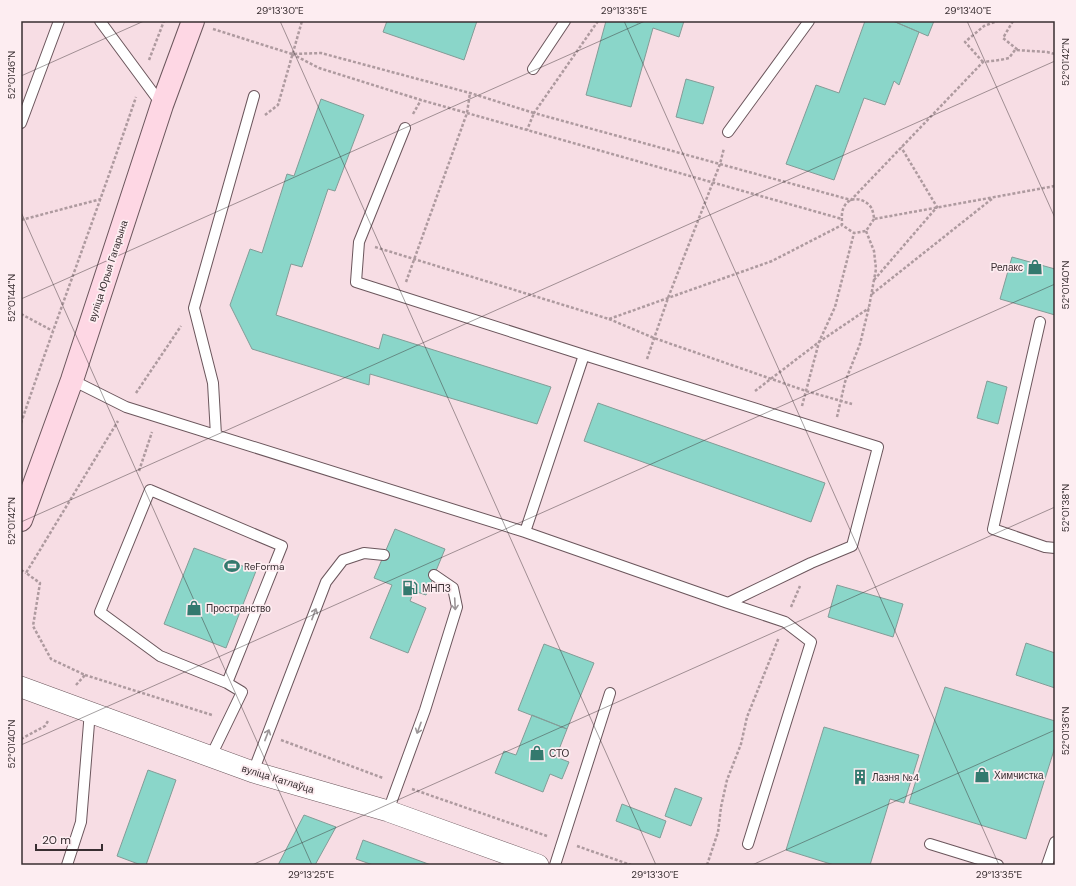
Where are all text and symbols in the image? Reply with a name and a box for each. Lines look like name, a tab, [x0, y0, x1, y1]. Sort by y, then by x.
text: 29°13'30"E	[256, 4, 304, 17]
text: 29°13'35"E	[601, 4, 648, 17]
text: 29°13'40"E	[945, 4, 992, 17]
text: 52°01'42"N	[1059, 38, 1072, 86]
text: 52°01'46"N	[5, 51, 18, 99]
street label: вуліца Юрыя Гагарына	[85, 218, 131, 323]
shop icon: Релакс	[1026, 258, 1044, 276]
text: 52°01'40"N	[1059, 260, 1072, 309]
place label: Релакс	[991, 261, 1023, 274]
text: 52°01'44"N	[5, 274, 18, 322]
text: 52°01'38"N	[1059, 484, 1072, 532]
text: 52°01'42"N	[5, 497, 18, 545]
sports icon: ReForma	[223, 557, 241, 575]
place label: ReForma	[244, 560, 284, 573]
fuel station icon: МНПЗ	[401, 579, 419, 597]
place label: МНПЗ	[422, 582, 451, 595]
one-way arrow	[452, 597, 459, 610]
shop icon: Пространство	[185, 599, 203, 617]
place label: Пространство	[206, 602, 271, 615]
one-way arrow	[310, 609, 318, 621]
text: 52°01'36"N	[1059, 707, 1072, 755]
text: 52°01'40"N	[5, 719, 18, 768]
one-way arrow	[414, 721, 422, 733]
one-way arrow	[264, 730, 272, 742]
shop icon: СТО	[528, 744, 546, 762]
place label: СТО	[549, 747, 570, 760]
street label: вуліца Катлаўца	[240, 762, 316, 796]
shop icon: Химчистка	[973, 766, 991, 784]
building icon: Лазня №4	[851, 768, 869, 786]
place label: Химчистка	[994, 769, 1044, 782]
place label: Лазня №4	[872, 771, 919, 784]
scale bar	[36, 826, 102, 852]
text: 20 m	[42, 832, 71, 848]
text: 29°13'25"E	[288, 868, 334, 881]
text: 29°13'30"E	[631, 868, 679, 881]
text: 29°13'35"E	[976, 868, 1023, 881]

